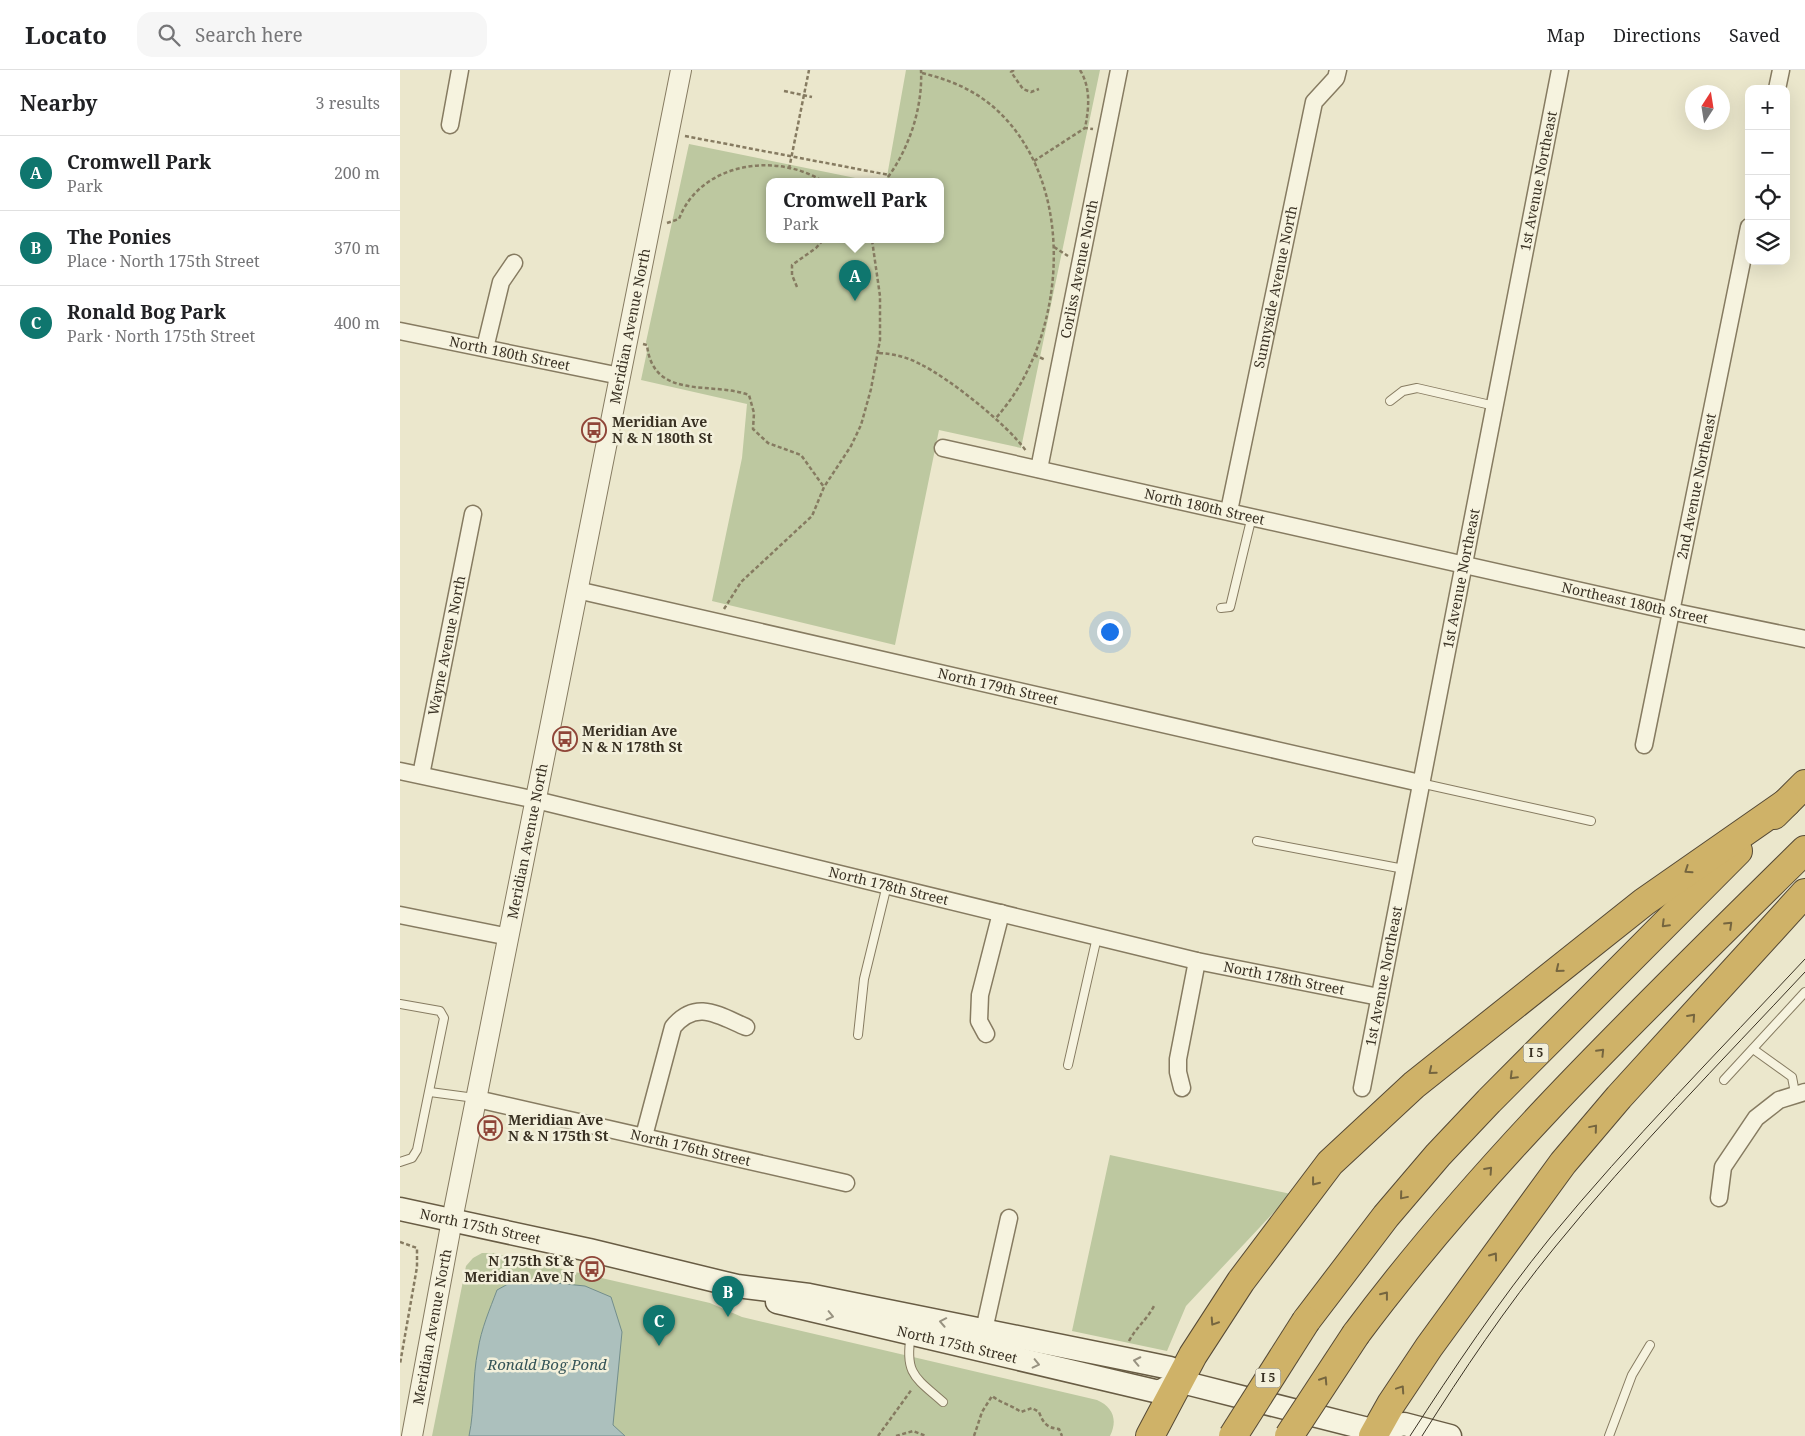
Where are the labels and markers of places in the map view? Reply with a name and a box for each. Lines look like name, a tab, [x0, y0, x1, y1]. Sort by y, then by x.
pin: A	[839, 260, 871, 301]
place label: Meridian Ave N & N 180th St	[612, 412, 713, 447]
bus stop icon: Meridian Ave N & N 180th St	[581, 417, 607, 443]
place label: Meridian Ave N & N 178th St	[582, 721, 683, 756]
bus stop icon: Meridian Ave N & N 178th St	[552, 726, 578, 752]
place label: Meridian Ave N & N 175th St	[508, 1110, 609, 1145]
bus stop icon: Meridian Ave N & N 175th St	[477, 1115, 503, 1141]
place label: N 175th St & Meridian Ave N	[464, 1251, 575, 1286]
bus stop icon: N 175th St & Meridian Ave N	[579, 1256, 605, 1282]
pin: B	[712, 1276, 744, 1317]
pin: C	[643, 1305, 675, 1346]

